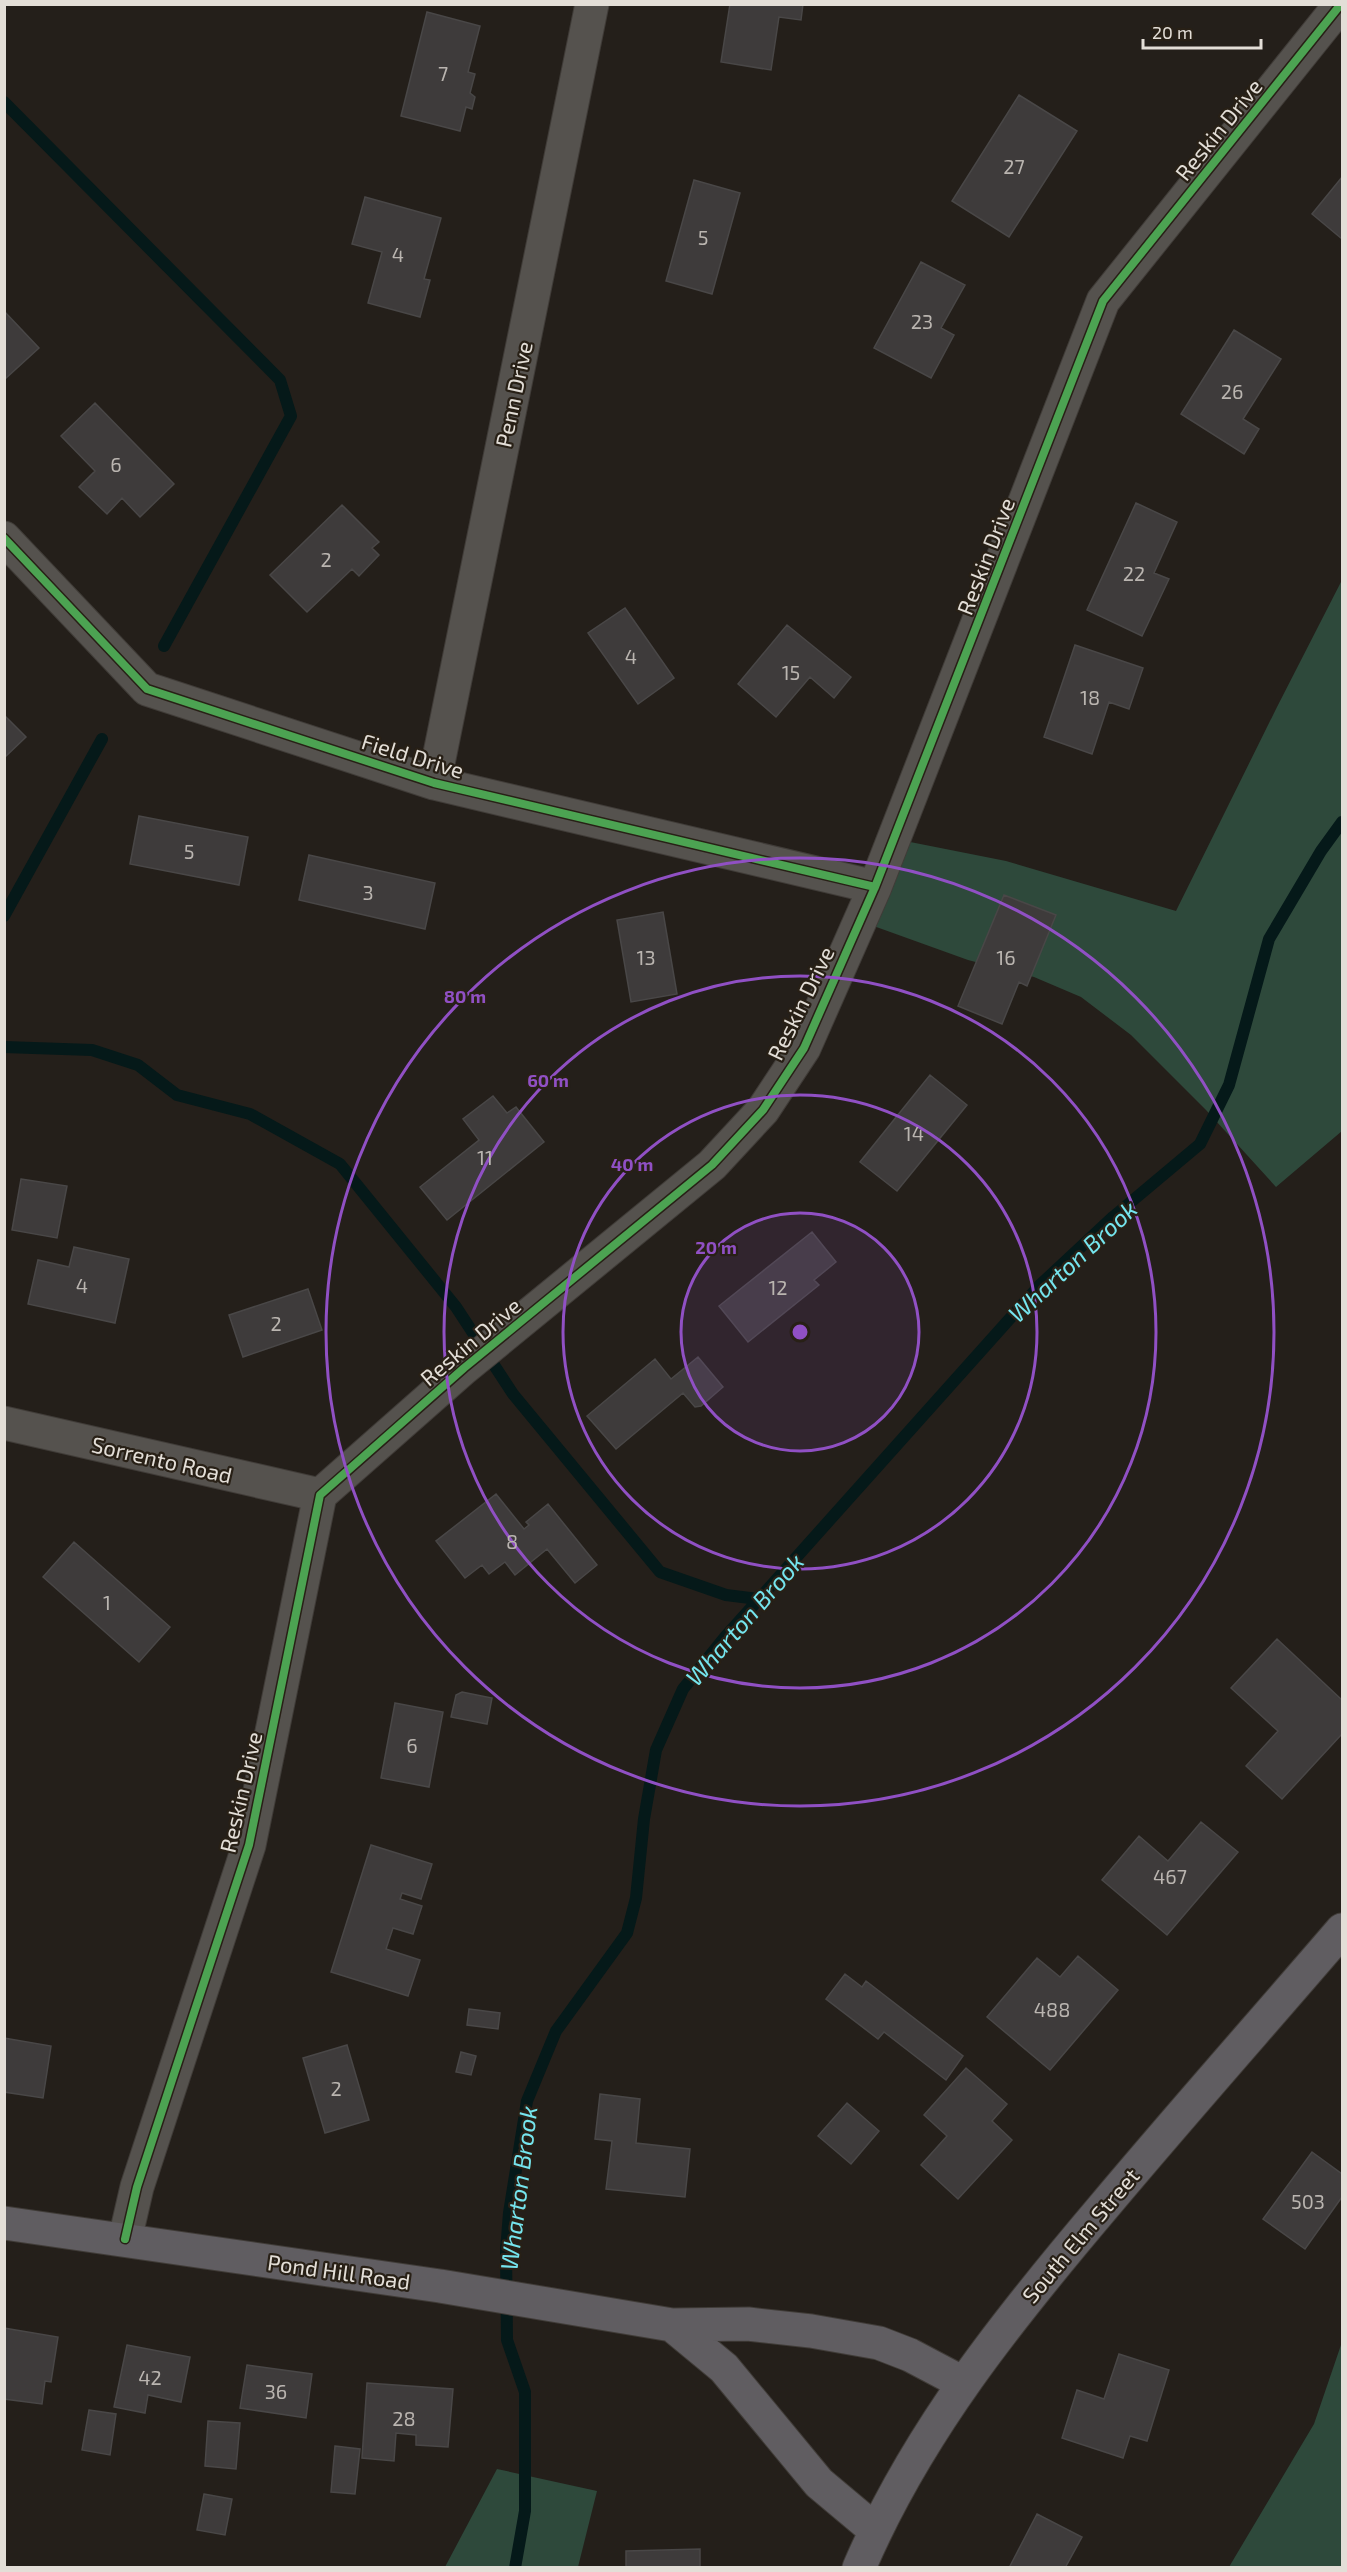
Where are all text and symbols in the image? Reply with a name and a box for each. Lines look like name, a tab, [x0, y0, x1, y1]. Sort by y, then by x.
scale bar	[1143, 12, 1262, 50]
text: 20 m	[1152, 21, 1193, 43]
house number: 7	[438, 61, 448, 85]
street label: Reskin Drive	[1169, 73, 1267, 185]
house number: 27	[1003, 154, 1025, 178]
house number: 5	[698, 225, 708, 249]
house number: 4	[392, 242, 404, 266]
house number: 23	[911, 309, 933, 333]
street label: Penn Drive	[489, 339, 537, 449]
house number: 26	[1221, 379, 1243, 403]
house number: 6	[110, 452, 122, 476]
street label: Reskin Drive	[951, 494, 1019, 618]
house number: 2	[320, 547, 332, 571]
house number: 22	[1123, 561, 1145, 585]
house number: 4	[625, 644, 637, 668]
house number: 15	[782, 660, 800, 684]
house number: 18	[1080, 685, 1100, 709]
street label: Field Drive	[359, 727, 467, 783]
house number: 5	[184, 839, 194, 863]
house number: 3	[362, 880, 374, 904]
street label: Reskin Drive	[761, 942, 839, 1064]
house number: 13	[636, 945, 656, 969]
house number: 16	[996, 945, 1016, 969]
text: 80 m	[444, 985, 486, 1007]
text: 60 m	[527, 1069, 569, 1091]
house number: 14	[904, 1121, 924, 1145]
house number: 11	[477, 1145, 493, 1169]
text: 40 m	[611, 1153, 653, 1175]
water label: Wharton Brook	[1002, 1194, 1142, 1328]
text: 20 m	[695, 1236, 737, 1258]
house number: 4	[76, 1273, 88, 1297]
house number: 12	[768, 1275, 788, 1299]
street label: Reskin Drive	[415, 1291, 525, 1391]
house number: 2	[270, 1311, 282, 1335]
centre of rings	[790, 1322, 810, 1342]
street label: Sorrento Road	[89, 1430, 235, 1488]
house number: 8	[506, 1529, 518, 1553]
water label: Wharton Brook	[679, 1547, 809, 1691]
house number: 1	[103, 1590, 111, 1614]
street label: Reskin Drive	[213, 1729, 267, 1855]
house number: 6	[406, 1733, 418, 1757]
house number: 467	[1153, 1864, 1187, 1888]
house number: 488	[1034, 1997, 1070, 2021]
house number: 2	[330, 2076, 342, 2100]
water label: Wharton Brook	[494, 2104, 542, 2272]
street label: South Elm Street	[1016, 2162, 1144, 2308]
house number: 503	[1291, 2189, 1325, 2213]
street label: Pond Hill Road	[266, 2248, 412, 2294]
house number: 42	[138, 2365, 162, 2389]
house number: 36	[265, 2379, 287, 2403]
house number: 28	[392, 2406, 416, 2430]

